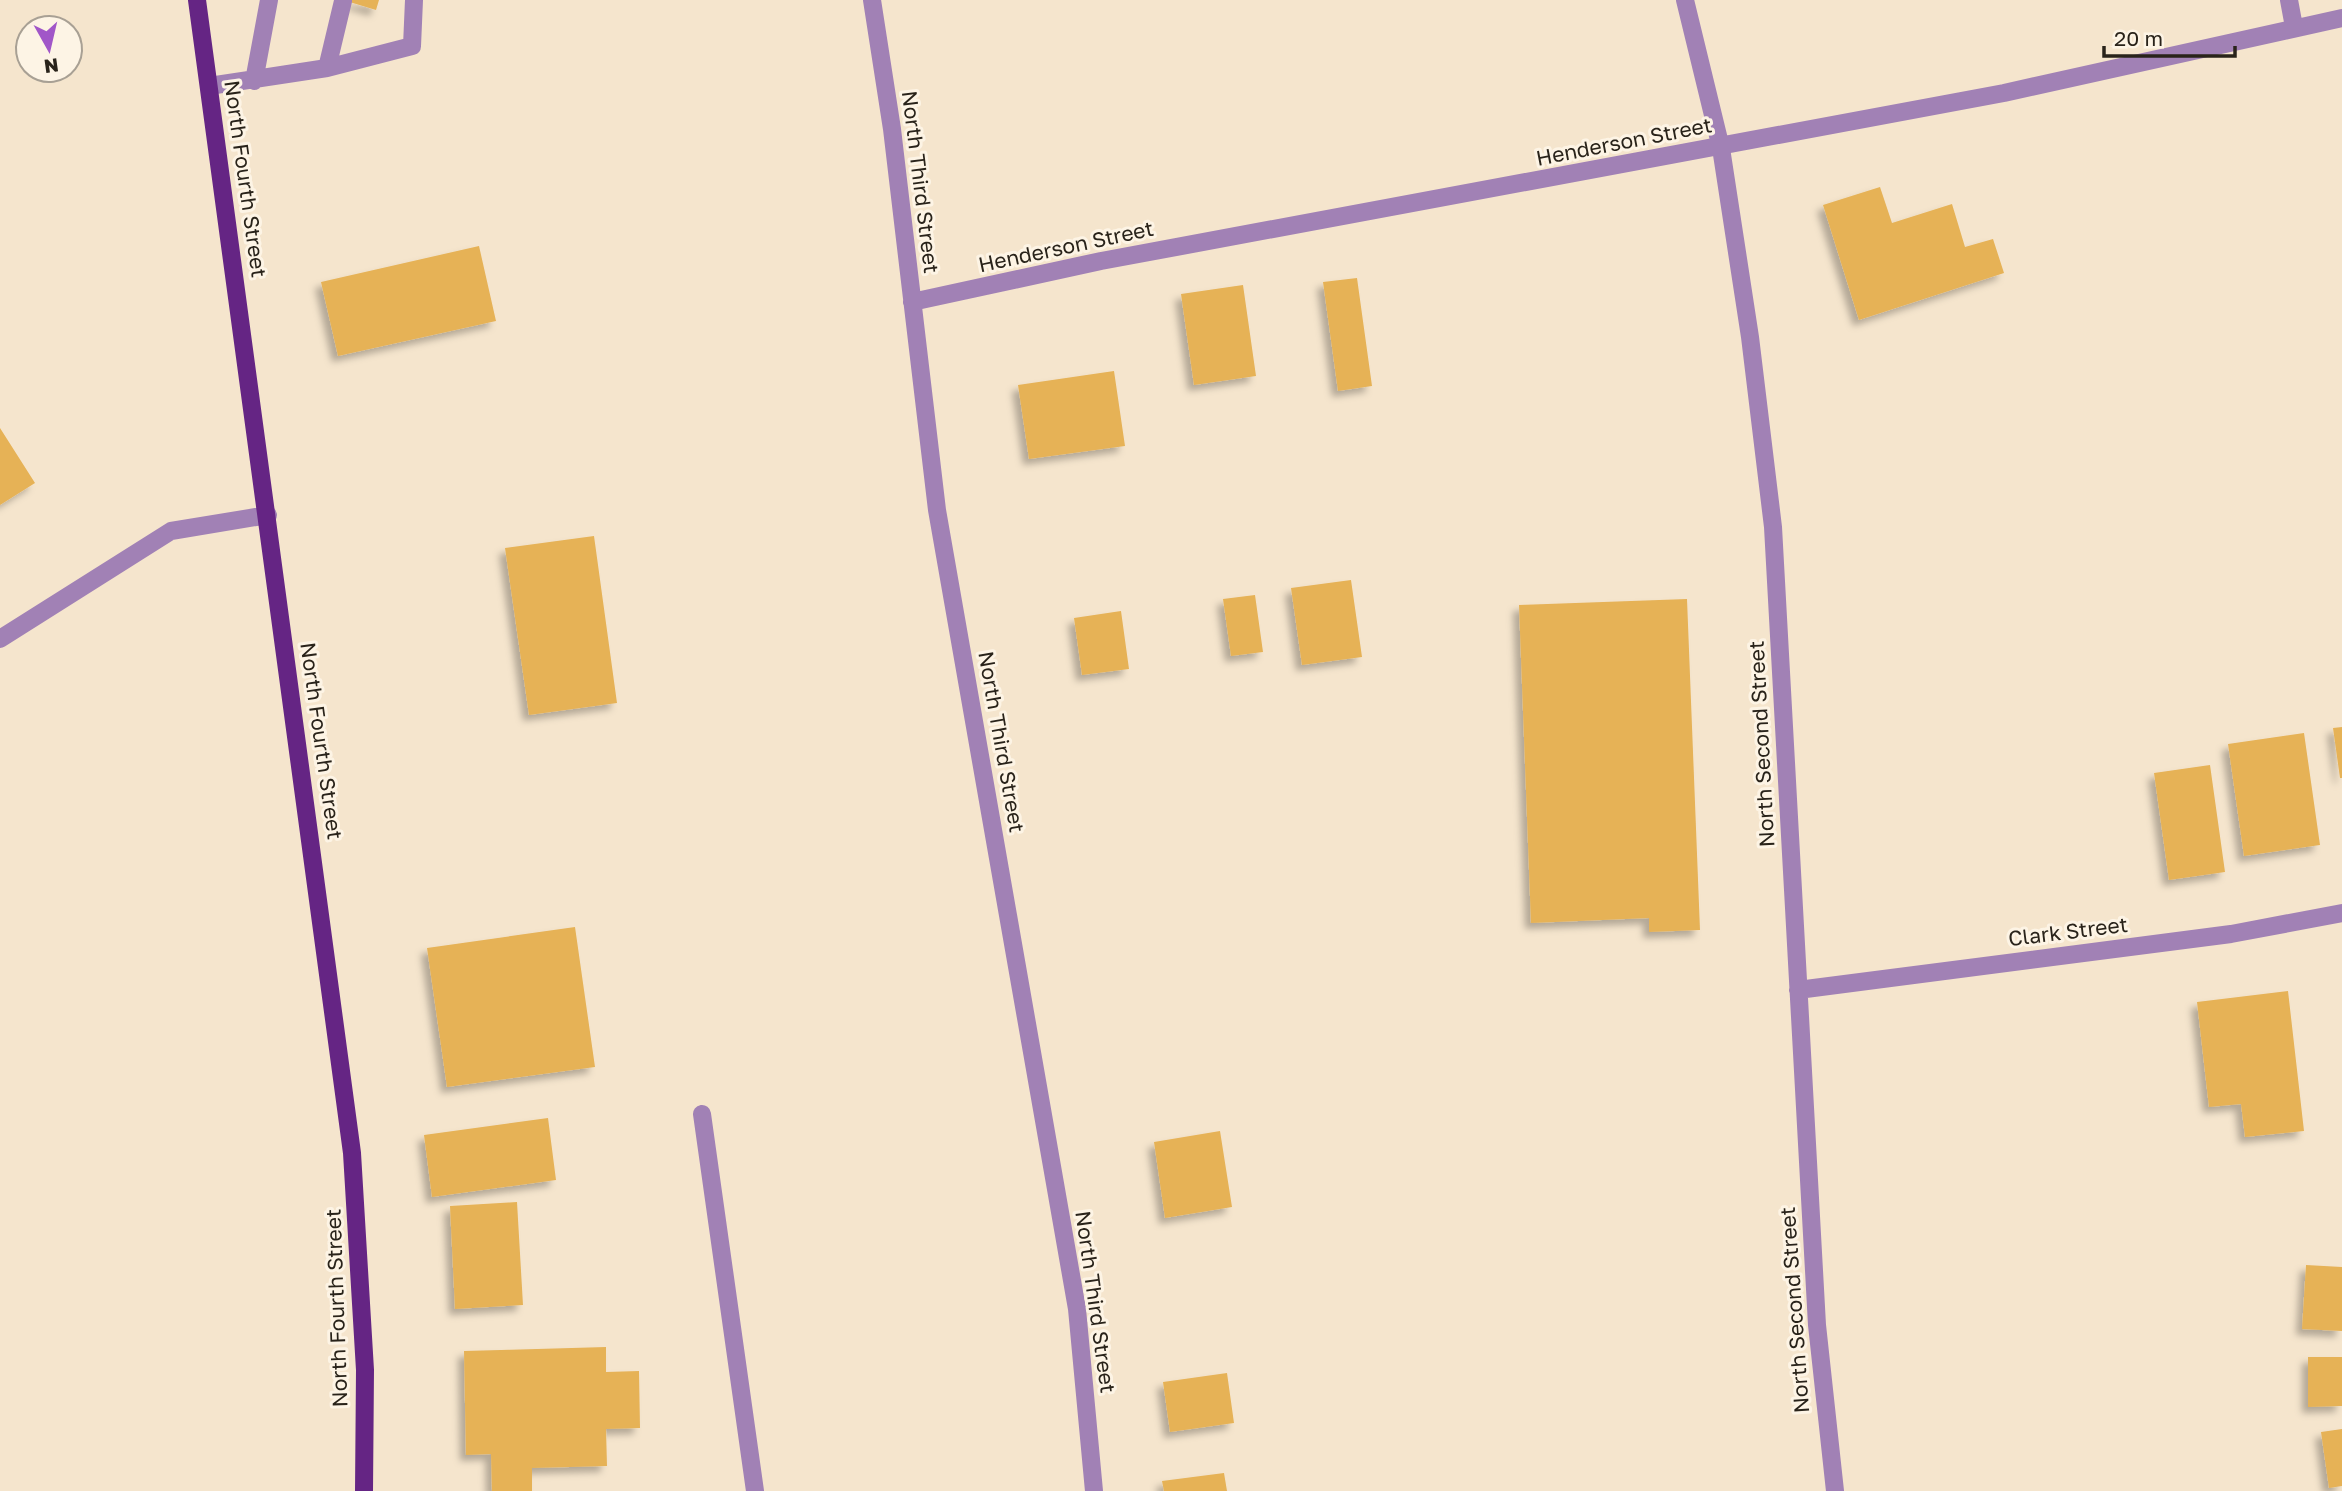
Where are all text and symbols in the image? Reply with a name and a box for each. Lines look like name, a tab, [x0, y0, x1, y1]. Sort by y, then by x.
north arrow	[14, 14, 84, 84]
scale bar	[2104, 14, 2235, 58]
text: 20 m	[2114, 25, 2163, 51]
text: N	[43, 54, 60, 79]
street label: North Fourth Street	[219, 79, 273, 279]
street label: North Third Street	[897, 89, 945, 275]
street label: Henderson Street	[1534, 111, 1714, 171]
street label: Henderson Street	[976, 215, 1156, 277]
street label: North Second Street	[1743, 640, 1779, 848]
street label: North Fourth Street	[295, 641, 349, 841]
street label: North Third Street	[973, 649, 1031, 834]
street label: Clark Street	[2007, 911, 2129, 951]
street label: North Second Street	[1774, 1206, 1814, 1414]
street label: North Fourth Street	[320, 1208, 352, 1408]
street label: North Third Street	[1070, 1209, 1122, 1395]

